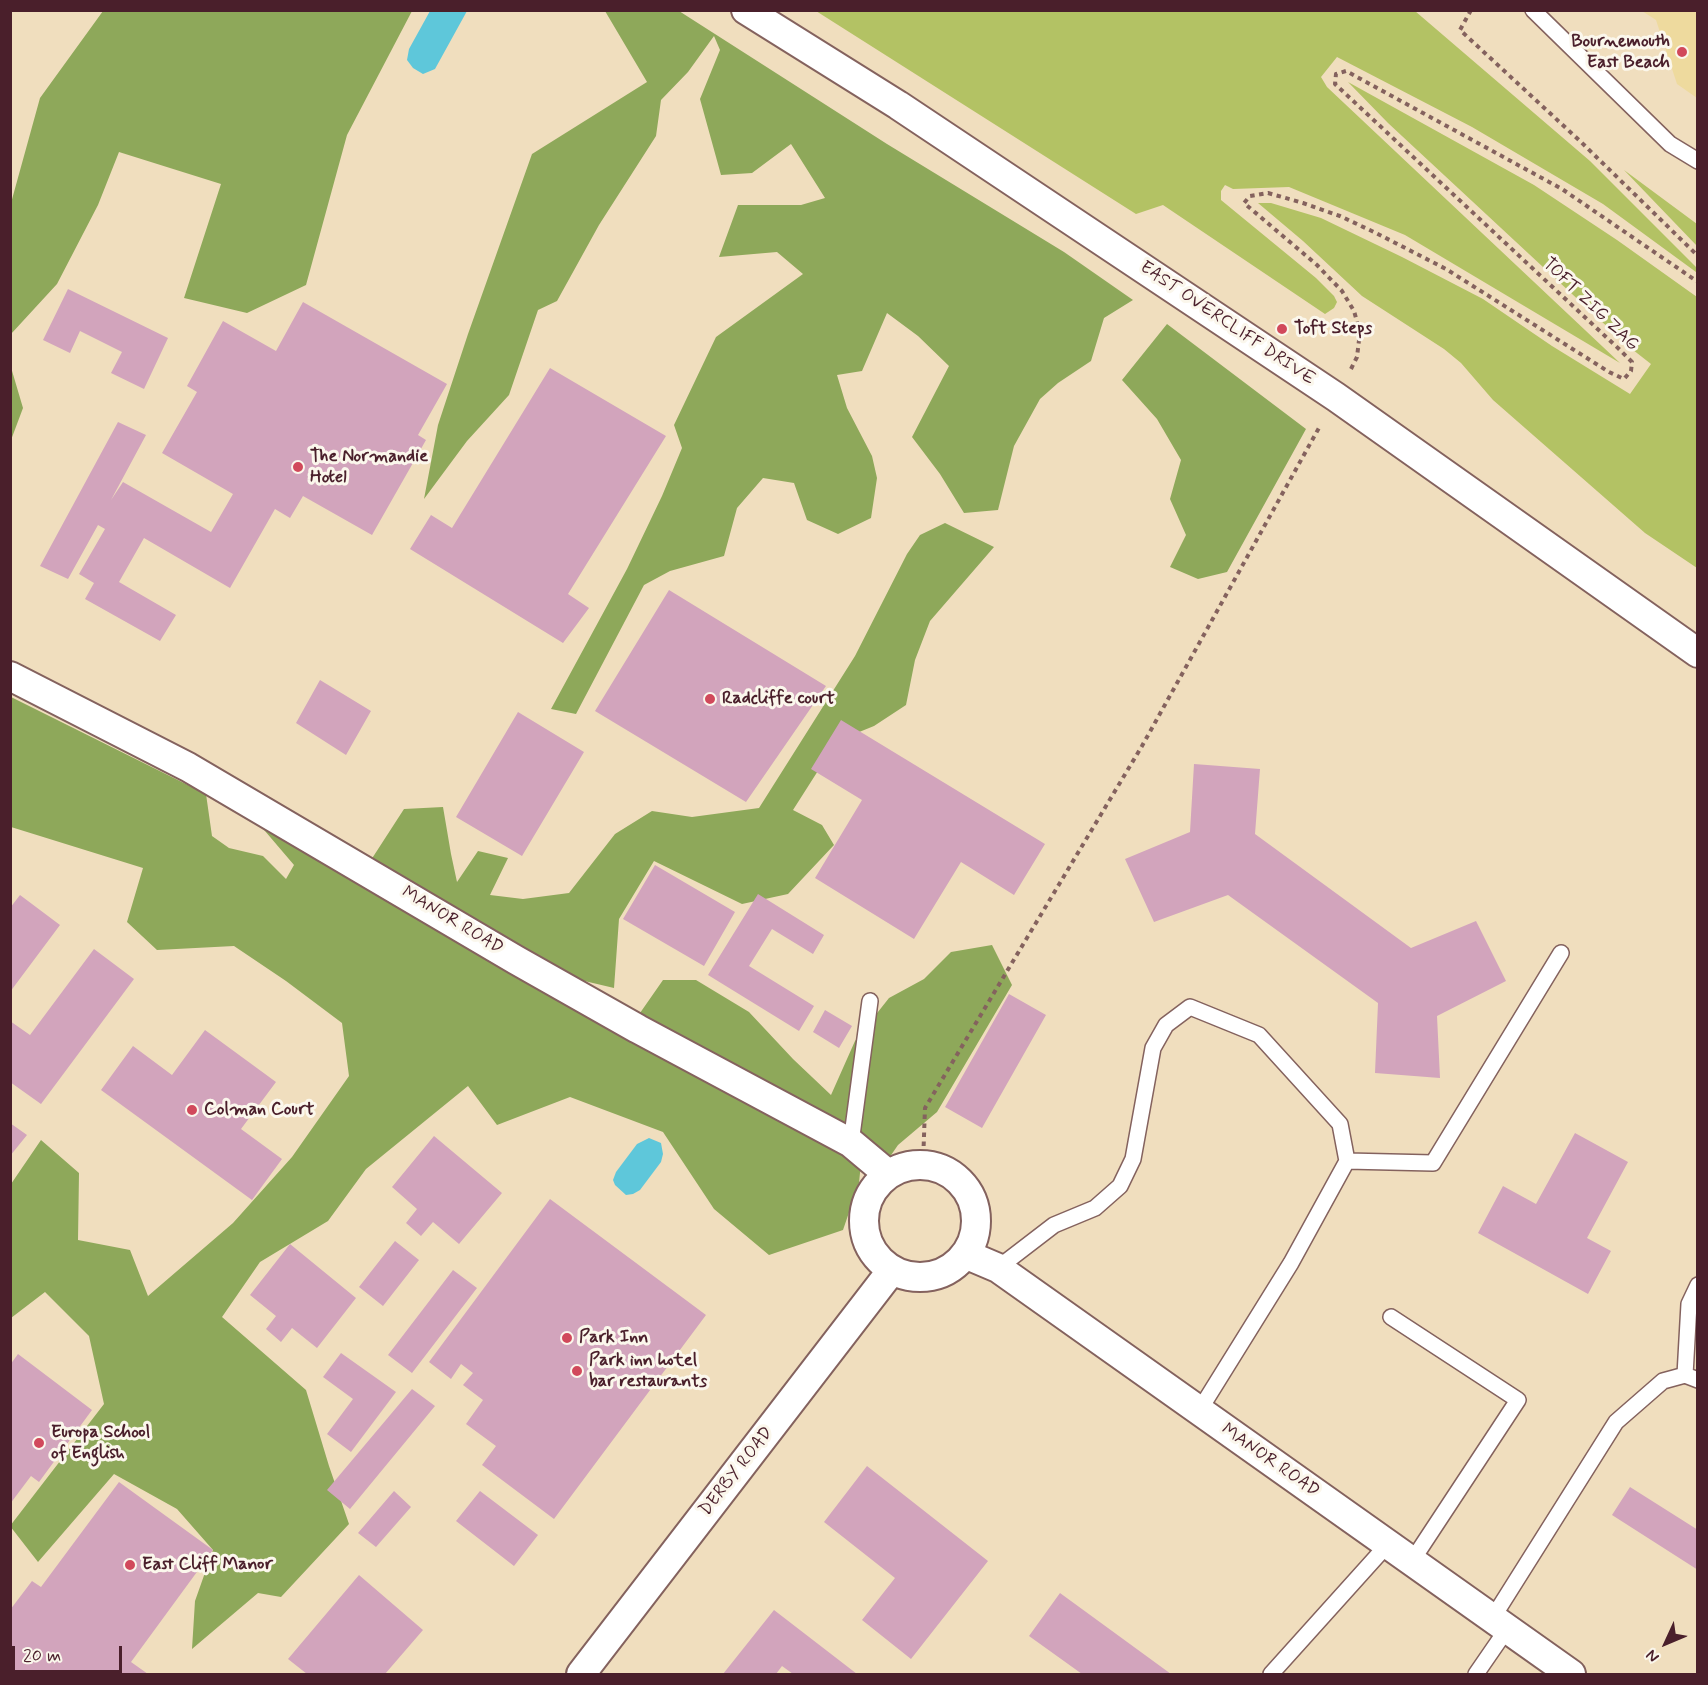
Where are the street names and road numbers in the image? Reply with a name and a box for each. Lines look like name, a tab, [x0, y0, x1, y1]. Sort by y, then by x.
street label: TOFT ZIG ZAG	[1537, 254, 1643, 356]
street label: EAST OVERCLIFF DRIVE	[1135, 257, 1319, 391]
street label: MANOR ROAD	[397, 882, 507, 960]
street label: MANOR ROAD	[1217, 1419, 1323, 1503]
street label: DERBY ROAD	[696, 1423, 778, 1521]

